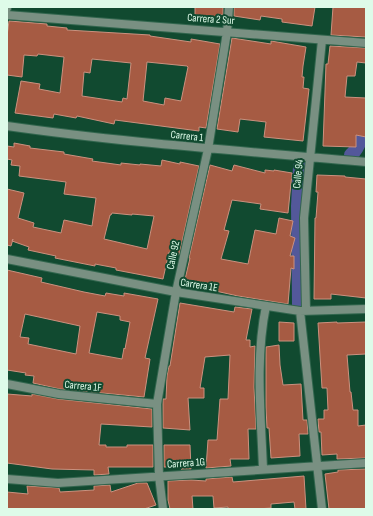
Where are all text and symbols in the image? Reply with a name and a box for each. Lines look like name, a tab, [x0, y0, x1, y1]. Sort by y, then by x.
street label: Carrera 2 Sur	[187, 11, 235, 27]
street label: Carrera 1	[170, 128, 204, 144]
street label: Calle 94	[290, 158, 306, 189]
street label: Calle 92	[164, 239, 182, 271]
street label: Carrera 1E	[180, 276, 218, 294]
street label: Carrera 1F	[64, 378, 102, 394]
street label: Carrera 1G	[166, 455, 206, 471]

